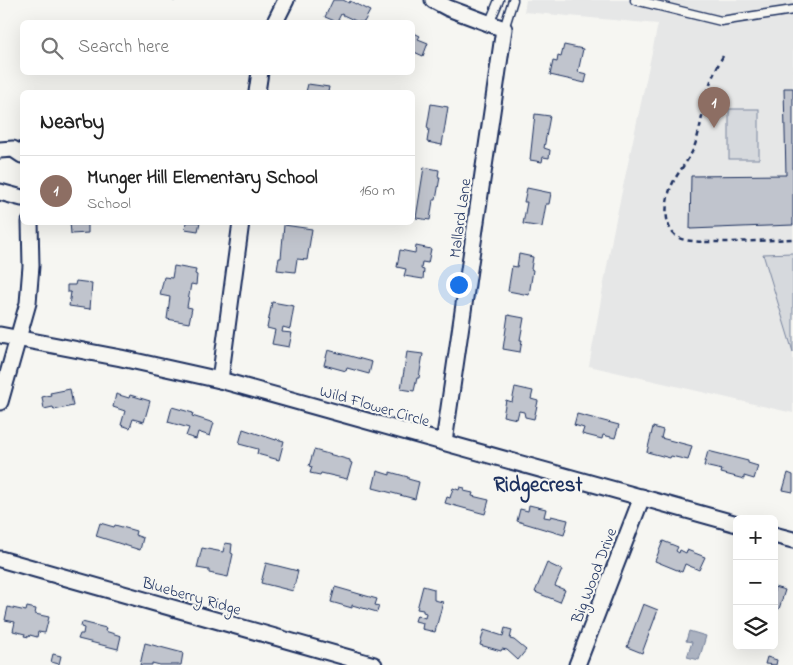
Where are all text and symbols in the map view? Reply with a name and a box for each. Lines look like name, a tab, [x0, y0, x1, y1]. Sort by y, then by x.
search box	[20, 20, 415, 75]
icon: search	[38, 34, 66, 62]
text: Search here	[78, 34, 169, 61]
pin: 1	[698, 87, 730, 128]
text: Nearby	[40, 108, 104, 138]
text: Munger Hill Elementary School	[87, 165, 318, 192]
street label: Mallard Lane	[444, 176, 479, 260]
text: 1	[53, 179, 59, 203]
text: 160 m	[360, 179, 395, 203]
text: School	[87, 192, 131, 216]
your location	[446, 272, 472, 298]
street label: Wild Flower Circle	[317, 380, 433, 434]
district label: Ridgecrest	[493, 471, 583, 503]
map controls	[733, 515, 778, 650]
button: +	[733, 515, 778, 560]
street label: Big Wood Drive	[565, 524, 624, 628]
button: −	[733, 560, 778, 605]
street label: Blueberry Ridge	[138, 571, 245, 623]
button: layers	[733, 605, 778, 650]

